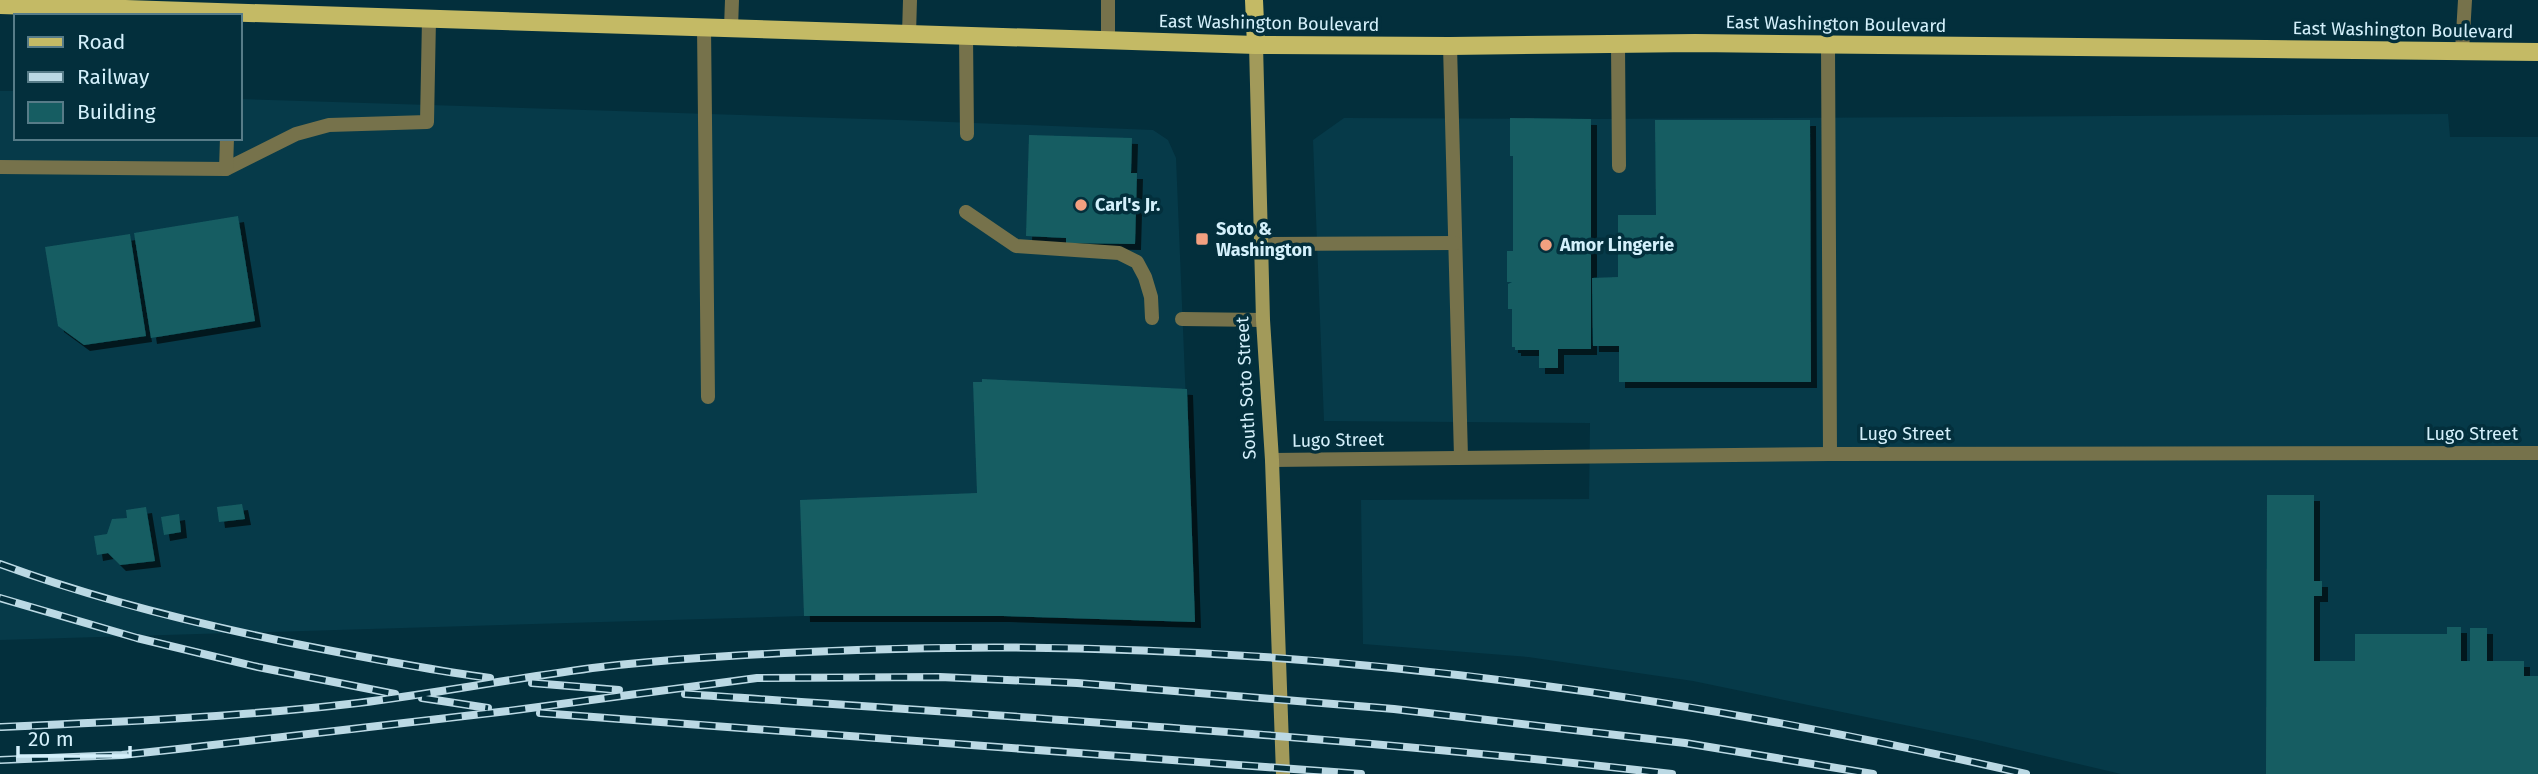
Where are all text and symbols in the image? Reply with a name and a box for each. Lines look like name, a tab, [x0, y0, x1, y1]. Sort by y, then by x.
street label: East Washington Boulevard	[1158, 10, 1380, 36]
street label: East Washington Boulevard	[1725, 11, 1947, 37]
legend	[14, 14, 242, 140]
street label: East Washington Boulevard	[2292, 17, 2514, 43]
text: Road	[77, 29, 125, 55]
text: Railway	[77, 64, 150, 90]
text: Building	[77, 99, 156, 125]
place label: Carl's Jr.	[1095, 194, 1160, 216]
marker: Carl's Jr.	[1073, 197, 1089, 213]
place label: Soto & Washington	[1216, 218, 1312, 261]
marker: Soto & Washington	[1194, 231, 1210, 247]
place label: Amor Lingerie	[1559, 234, 1674, 256]
marker: Amor Lingerie	[1538, 237, 1554, 253]
street label: South Soto Street	[1231, 315, 1261, 460]
street label: Lugo Street	[1859, 423, 1952, 445]
street label: Lugo Street	[2426, 423, 2519, 445]
street label: Lugo Street	[1292, 428, 1385, 452]
scale bar	[18, 714, 130, 758]
text: 20 m	[28, 726, 74, 752]

